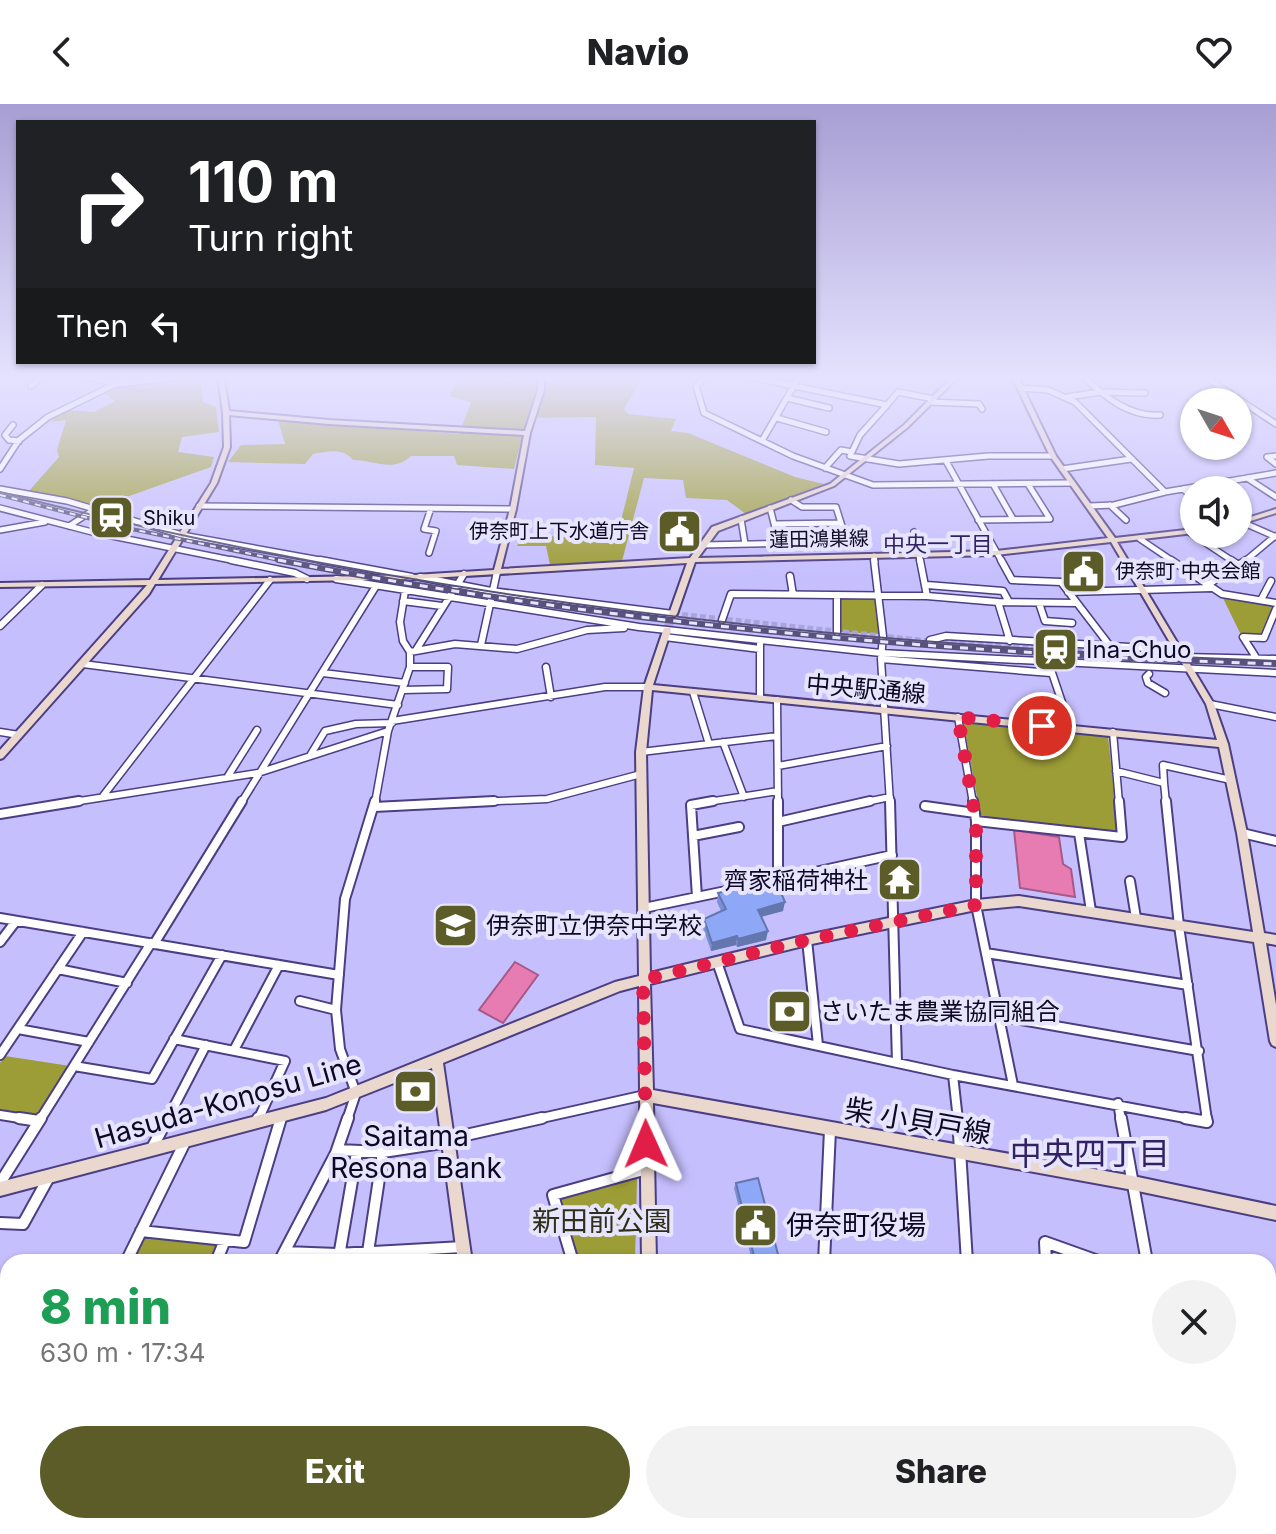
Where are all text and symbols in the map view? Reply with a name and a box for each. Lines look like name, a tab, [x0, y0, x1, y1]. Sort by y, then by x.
icon: back	[40, 30, 84, 74]
text: Navio	[587, 30, 689, 74]
icon: heart	[1192, 30, 1236, 74]
text: 110 m	[188, 148, 338, 216]
icon: right	[56, 152, 160, 256]
text: Turn right	[188, 216, 353, 260]
icon: left	[144, 304, 188, 348]
text: Then	[56, 308, 128, 344]
north arrow	[1180, 388, 1252, 460]
map controls	[1180, 388, 1252, 548]
button: sound	[1180, 476, 1252, 548]
station icon: Shiku	[88, 494, 136, 542]
place label: Shiku	[143, 506, 195, 530]
public building icon: 伊奈町上下水道庁舎	[656, 507, 704, 555]
place label: 伊奈町上下水道庁舎	[469, 519, 649, 543]
street label: 蓮田鴻巣線	[769, 526, 869, 552]
district label: 中央一丁目	[883, 531, 993, 557]
public building icon: 伊奈町 中央会館	[1060, 547, 1108, 595]
place label: 伊奈町 中央会館	[1115, 559, 1261, 583]
station icon: Ina-Chuo	[1031, 625, 1079, 673]
place label: Ina-Chuo	[1086, 635, 1191, 664]
street label: 中央駅通線	[805, 669, 927, 709]
pin	[1008, 692, 1076, 760]
icon: arrive	[1020, 704, 1064, 748]
temple icon: 齊家稲荷神社	[875, 856, 923, 904]
place label: 齊家稲荷神社	[724, 866, 868, 895]
school or university icon: 伊奈町立伊奈中学校	[431, 901, 479, 949]
place label: 伊奈町立伊奈中学校	[486, 911, 702, 940]
bank icon: さいたま農業協同組合	[765, 987, 813, 1035]
place label: さいたま農業協同組合	[820, 997, 1059, 1026]
street label: Hasuda-Konosu Line	[91, 1047, 365, 1155]
bank icon: Saitama Resona Bank	[392, 1068, 440, 1116]
street label: 柴 小貝戸線	[842, 1091, 994, 1151]
position arrow	[604, 1102, 688, 1186]
place label: Saitama Resona Bank	[330, 1119, 502, 1185]
district label: 中央四丁目	[1010, 1134, 1170, 1173]
public building icon: 伊奈町役場	[731, 1201, 779, 1249]
park label: 新田前公園	[532, 1204, 672, 1238]
place label: 伊奈町役場	[786, 1208, 926, 1242]
text: 8 min	[40, 1277, 171, 1336]
button: close	[1152, 1280, 1236, 1364]
text: 630 m · 17:34	[40, 1337, 206, 1368]
button: Exit	[40, 1426, 630, 1518]
button: Share	[646, 1426, 1236, 1518]

